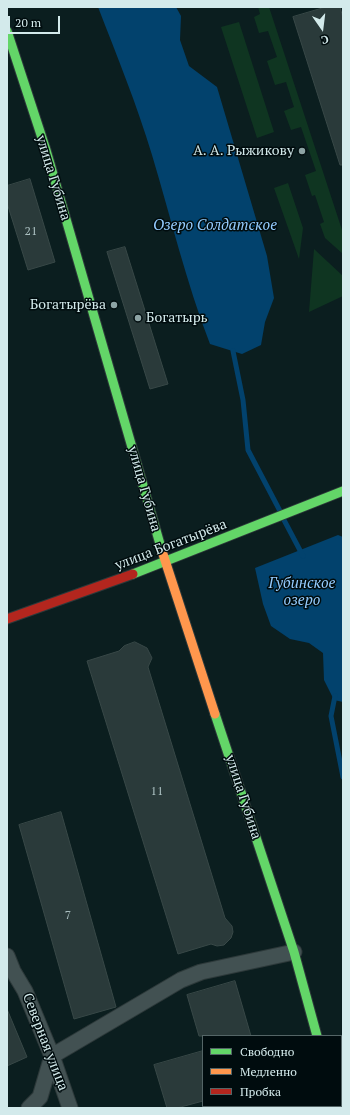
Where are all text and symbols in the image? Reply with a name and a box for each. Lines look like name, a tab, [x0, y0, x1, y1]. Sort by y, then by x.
scale bar	[10, 8, 62, 34]
north arrow	[302, 8, 342, 48]
text: 20 m	[15, 15, 41, 30]
text: С	[320, 32, 330, 47]
street label: улица Губина	[32, 133, 74, 223]
place label: А. А. Рыжикову	[193, 143, 294, 159]
marker: А. А. Рыжикову	[297, 146, 307, 156]
water label: Озеро Солдатское	[153, 217, 277, 235]
house number: 21	[25, 225, 37, 239]
place label: Богатырёва	[30, 297, 106, 313]
marker: Богатырёва	[109, 300, 119, 310]
place label: Богатырь	[146, 310, 208, 326]
marker: Богатырь	[133, 313, 143, 323]
street label: улица Губина	[124, 444, 164, 534]
street label: улица Богатырёва	[113, 516, 229, 574]
water label: Губинское озеро	[269, 575, 335, 610]
street label: улица Губина	[221, 753, 265, 841]
house number: 11	[151, 785, 163, 799]
house number: 7	[65, 909, 71, 923]
street label: Северная улица	[19, 991, 71, 1093]
legend	[202, 1035, 342, 1107]
text: Свободно	[240, 1044, 294, 1059]
text: Медленно	[240, 1064, 297, 1079]
text: Пробка	[240, 1084, 281, 1099]

